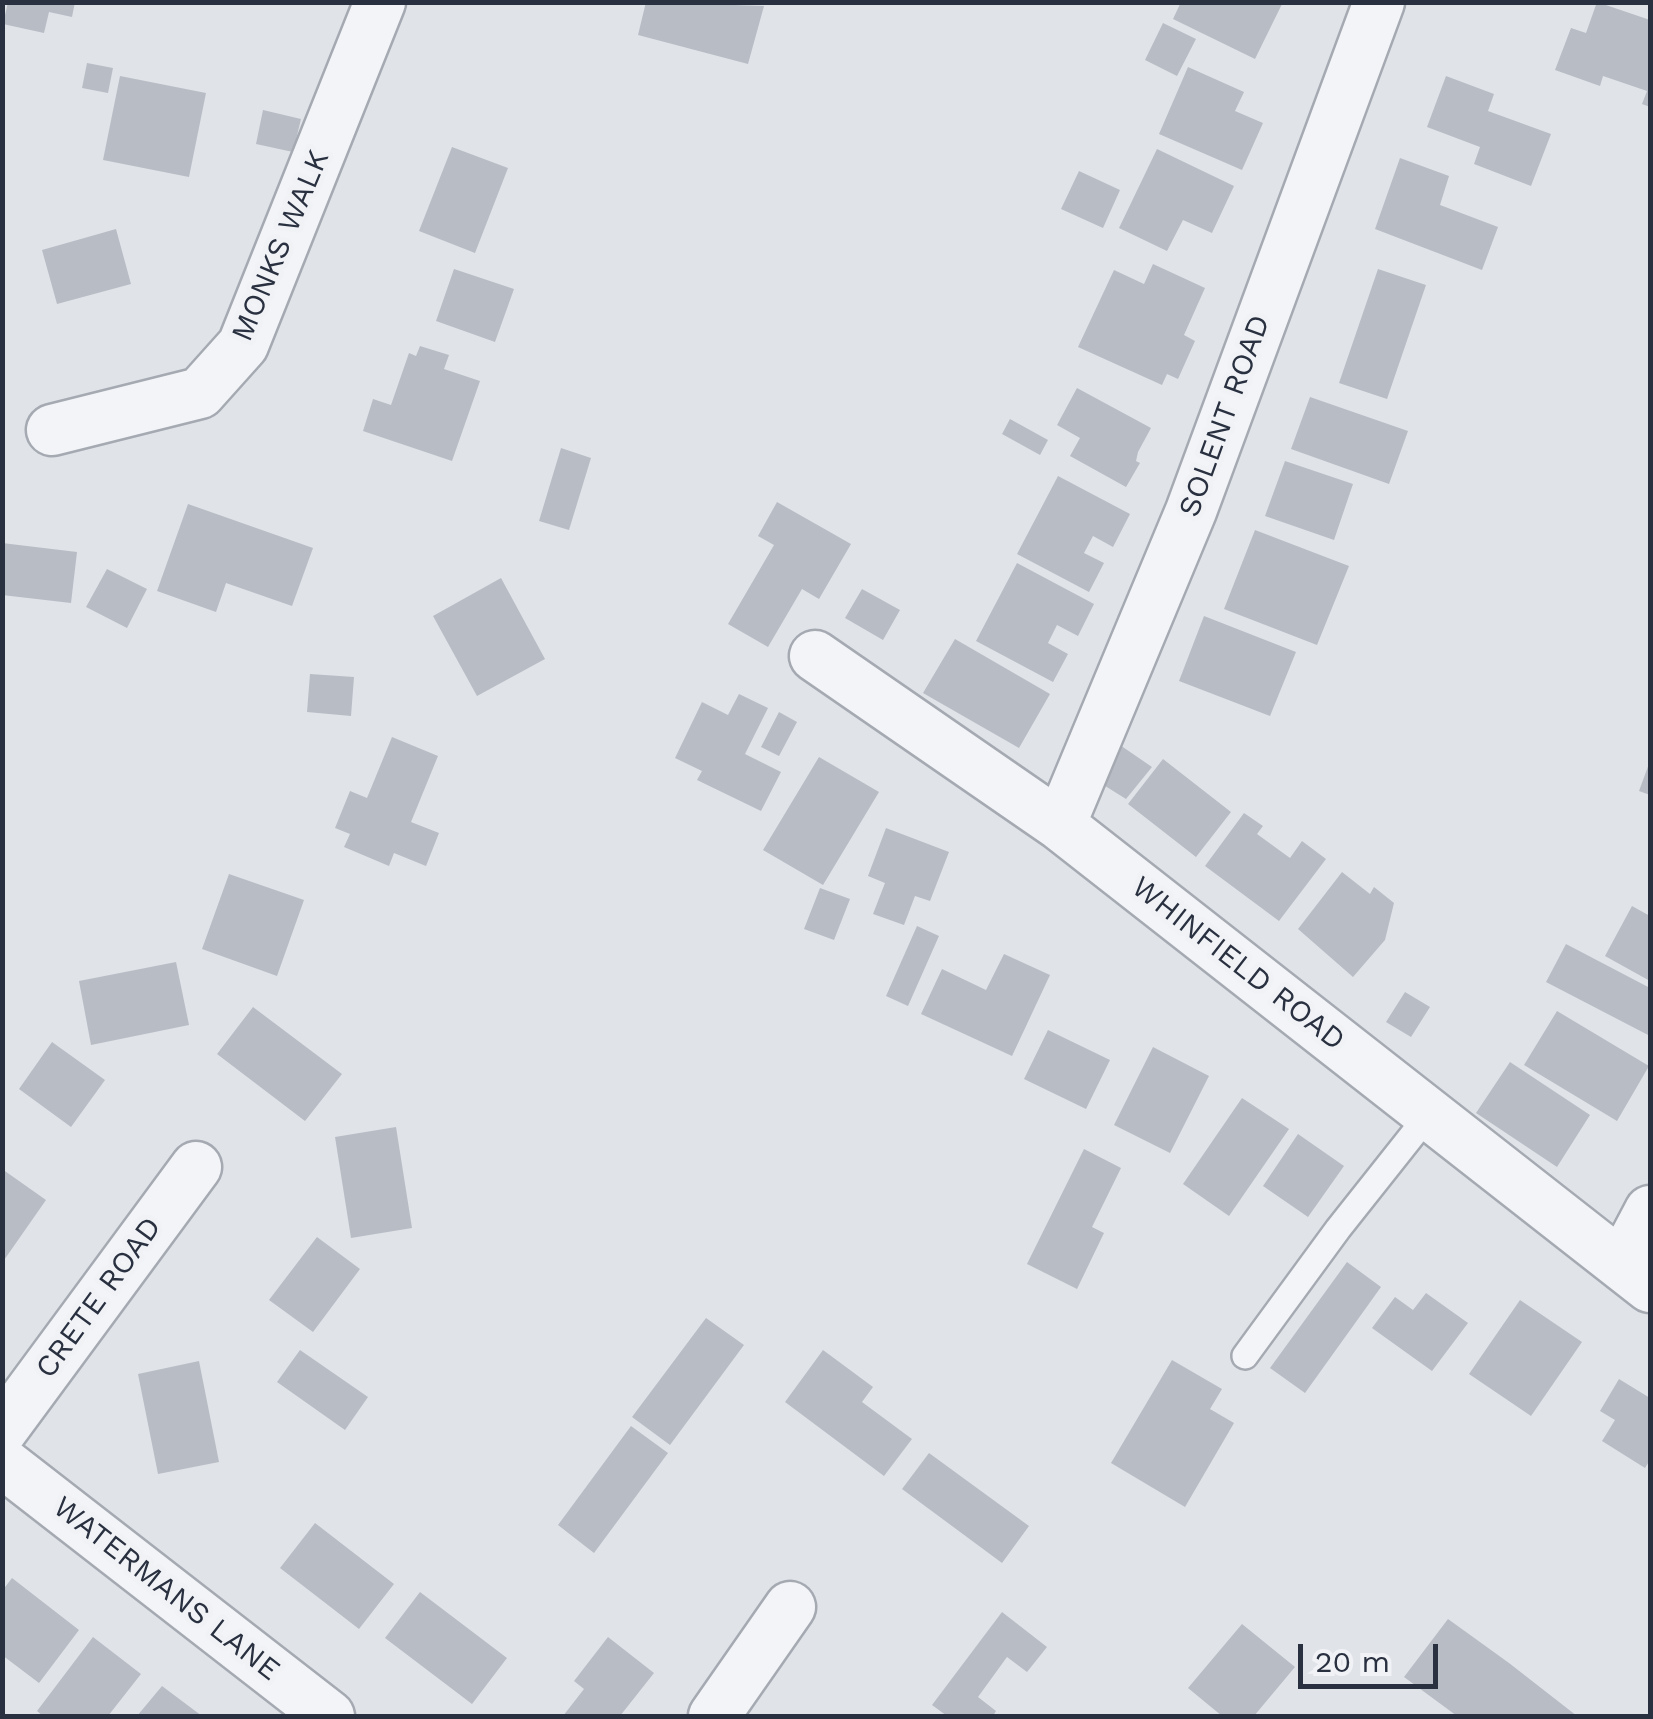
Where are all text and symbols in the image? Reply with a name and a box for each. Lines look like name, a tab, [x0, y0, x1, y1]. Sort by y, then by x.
street label: MONKS WALK	[225, 145, 337, 347]
street label: SOLENT ROAD	[1172, 310, 1278, 522]
street label: WHINFIELD ROAD	[1124, 870, 1352, 1058]
street label: CRETE ROAD	[29, 1211, 169, 1385]
street label: WATERMANS LANE	[45, 1489, 287, 1689]
scale bar	[1303, 1624, 1443, 1686]
text: 20 m	[1315, 1644, 1390, 1679]

